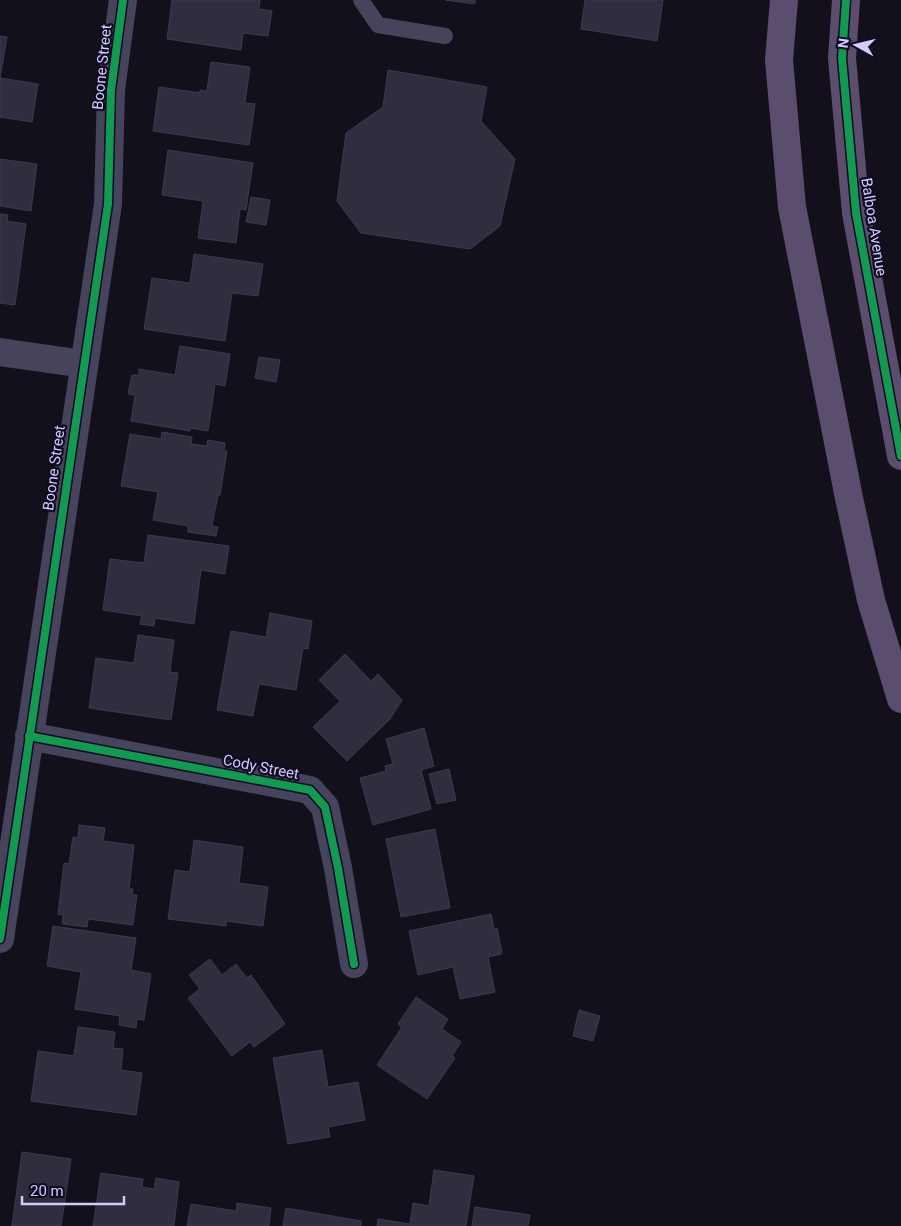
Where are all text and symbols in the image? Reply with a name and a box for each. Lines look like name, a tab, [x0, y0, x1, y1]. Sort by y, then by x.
north arrow	[831, 20, 881, 70]
street label: Boone Street	[89, 23, 115, 111]
text: N	[835, 37, 852, 49]
street label: Balboa Avenue	[857, 177, 891, 277]
street label: Boone Street	[39, 424, 69, 512]
street label: Cody Street	[221, 751, 301, 783]
scale bar	[22, 1174, 125, 1206]
text: 20 m	[30, 1182, 64, 1200]

